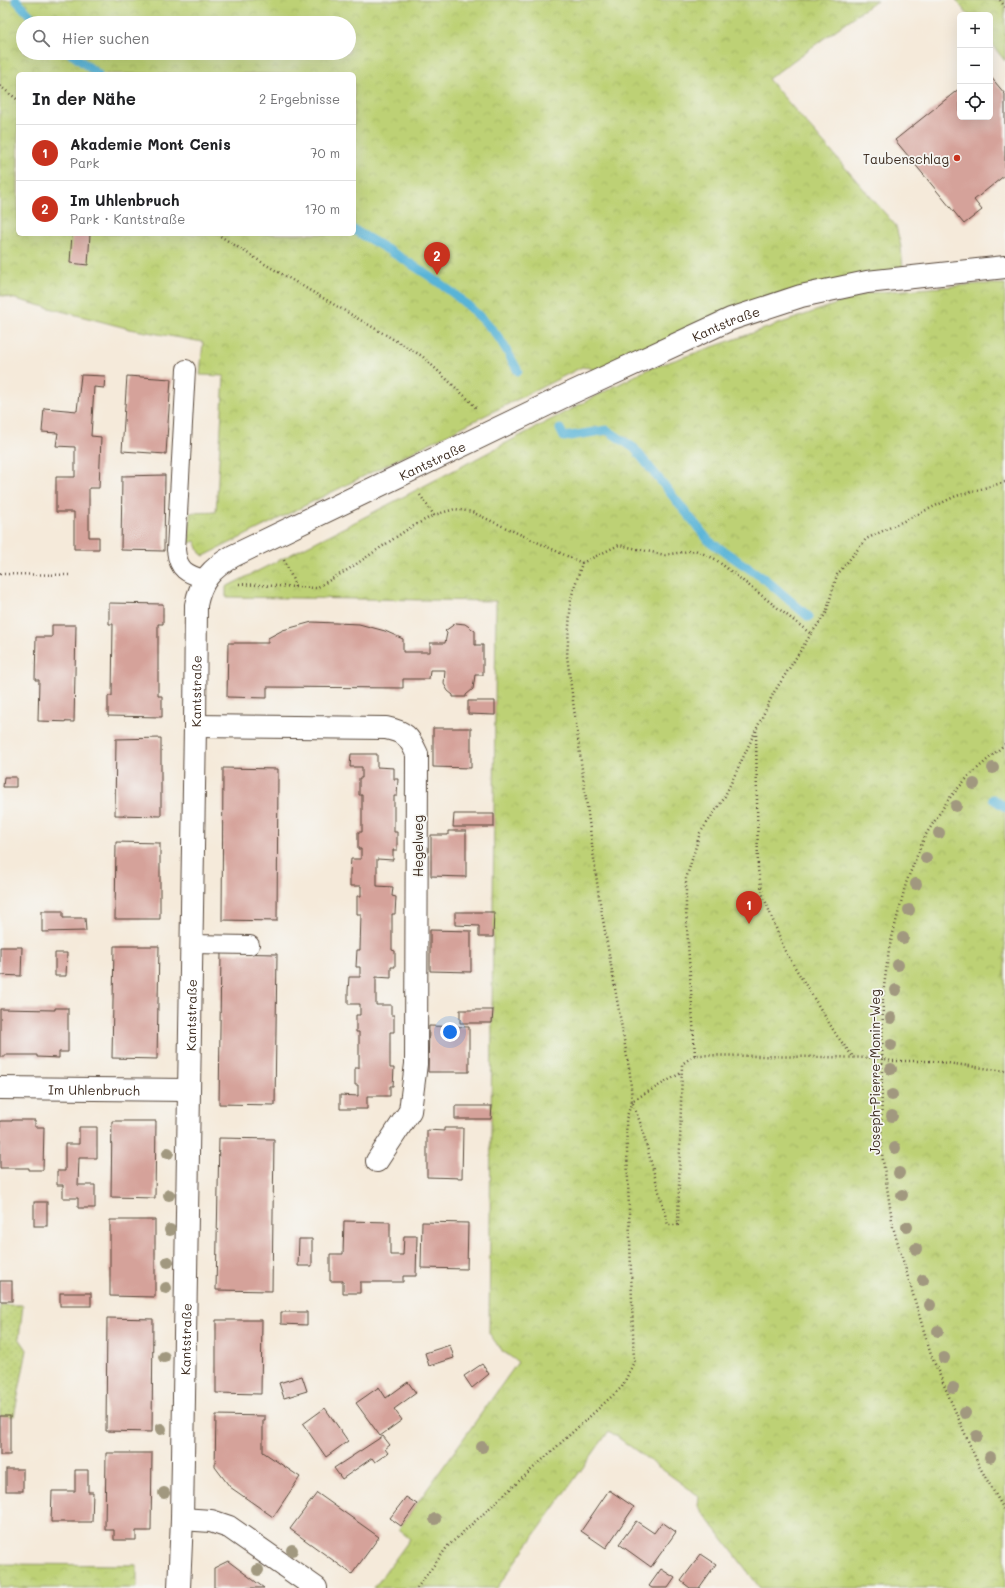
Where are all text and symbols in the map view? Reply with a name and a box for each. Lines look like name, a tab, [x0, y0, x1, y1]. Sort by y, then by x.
map controls	[957, 12, 993, 120]
button: +	[957, 12, 993, 48]
search box	[16, 16, 356, 60]
icon: search	[30, 27, 52, 49]
text: Hier suchen	[62, 28, 149, 48]
button: −	[957, 48, 993, 84]
button: locate	[957, 84, 993, 120]
text: In der Nähe	[32, 87, 136, 109]
text: 2 Ergebnisse	[259, 90, 340, 107]
text: Akademie Mont Cenis	[70, 134, 231, 154]
text: 1	[42, 144, 48, 161]
text: 70 m	[310, 144, 340, 161]
place label: Taubenschlag	[863, 150, 949, 167]
marker: Taubenschlag	[952, 153, 962, 163]
text: Park	[70, 154, 99, 171]
text: Im Uhlenbruch	[70, 190, 179, 210]
text: 2	[41, 200, 49, 217]
text: 170 m	[304, 200, 340, 217]
text: Park · Kantstraße	[70, 210, 185, 227]
pin: 2	[424, 242, 450, 275]
street label: Kantstraße	[689, 302, 762, 345]
street label: Kantstraße	[396, 437, 468, 483]
street label: Kantstraße	[186, 655, 204, 727]
street label: Hegelweg	[409, 815, 426, 877]
pin: 1	[736, 891, 762, 924]
street label: Kantstraße	[181, 979, 199, 1051]
street label: Joseph-Pierre-Monin-Weg	[866, 989, 883, 1155]
your location	[440, 1022, 460, 1042]
street label: Im Uhlenbruch	[48, 1080, 140, 1098]
street label: Kantstraße	[176, 1303, 194, 1375]

